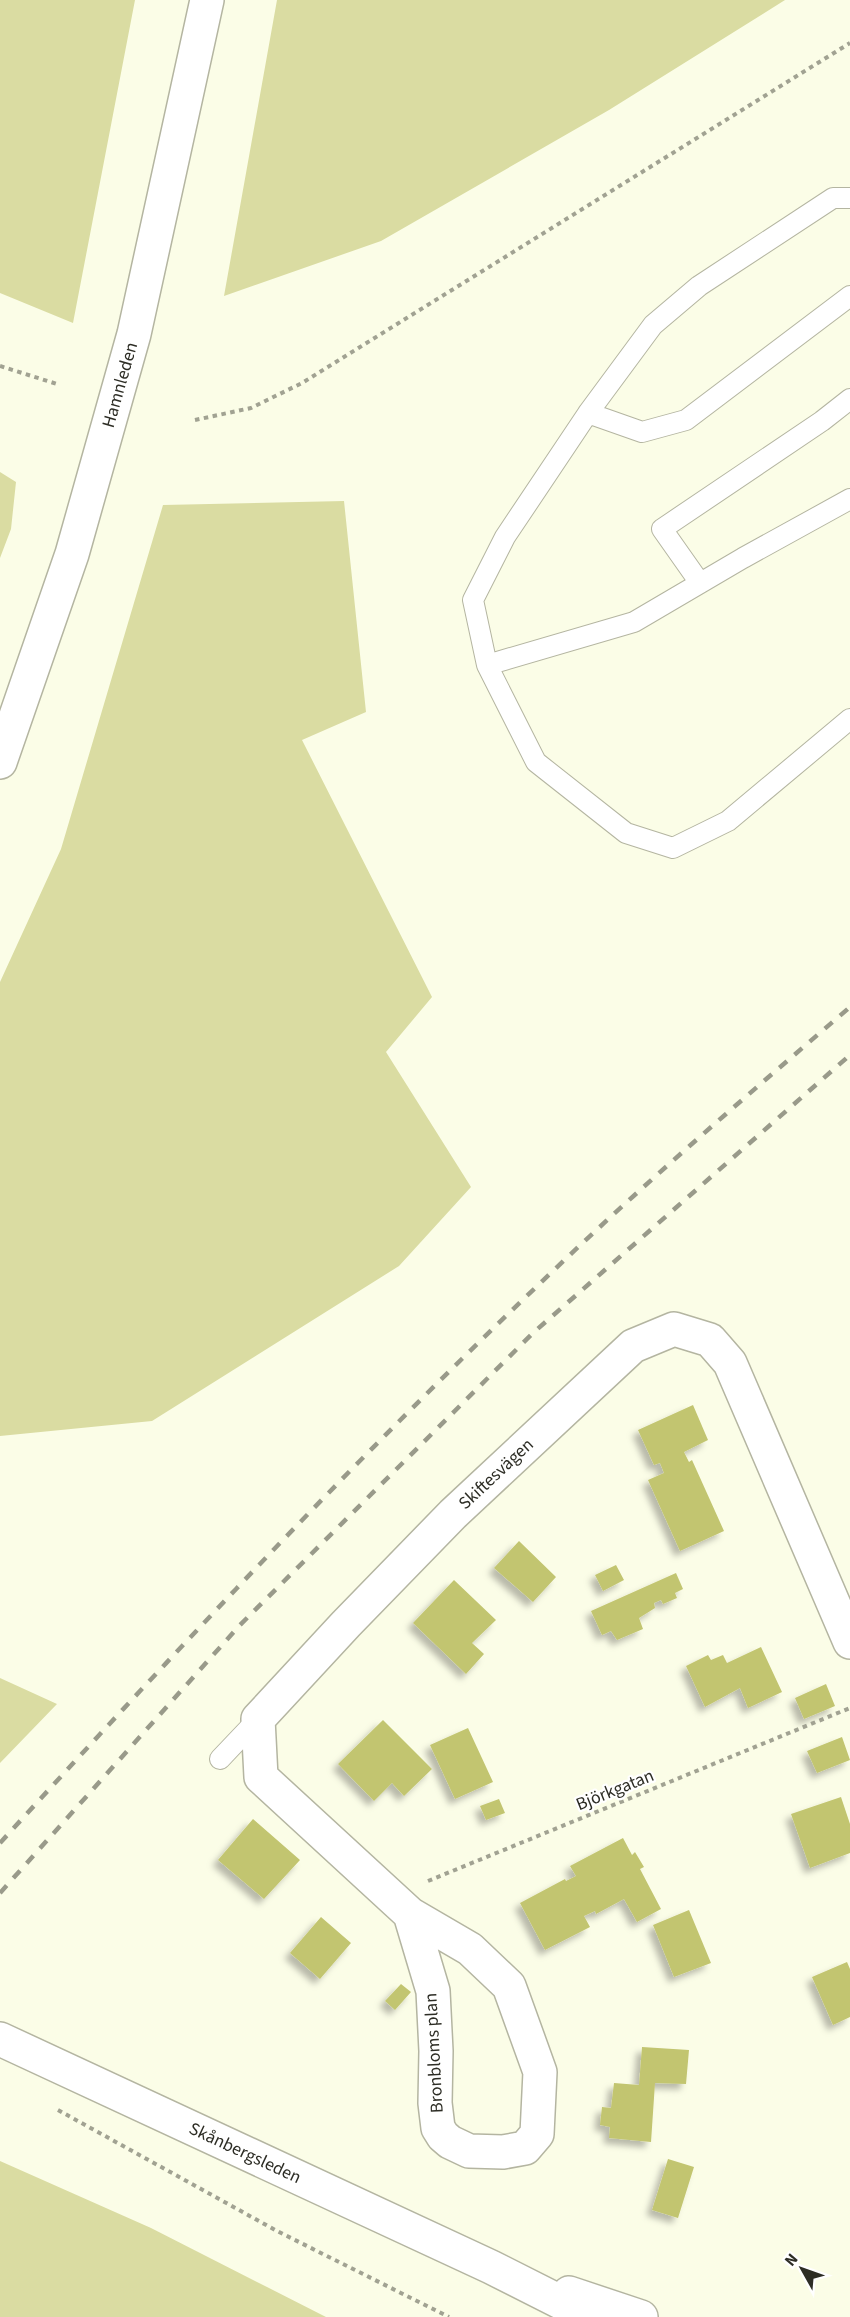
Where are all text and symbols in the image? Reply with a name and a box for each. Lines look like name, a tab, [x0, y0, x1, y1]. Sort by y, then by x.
street label: Hamnleden	[96, 339, 144, 431]
street label: Skiftesvägen	[453, 1433, 539, 1515]
street label: Björkgatan	[572, 1763, 658, 1817]
street label: Bronbloms plan	[418, 1992, 450, 2114]
street label: Skånbergsleden	[185, 2116, 305, 2190]
north arrow	[772, 2239, 832, 2299]
text: N	[779, 2249, 803, 2271]

